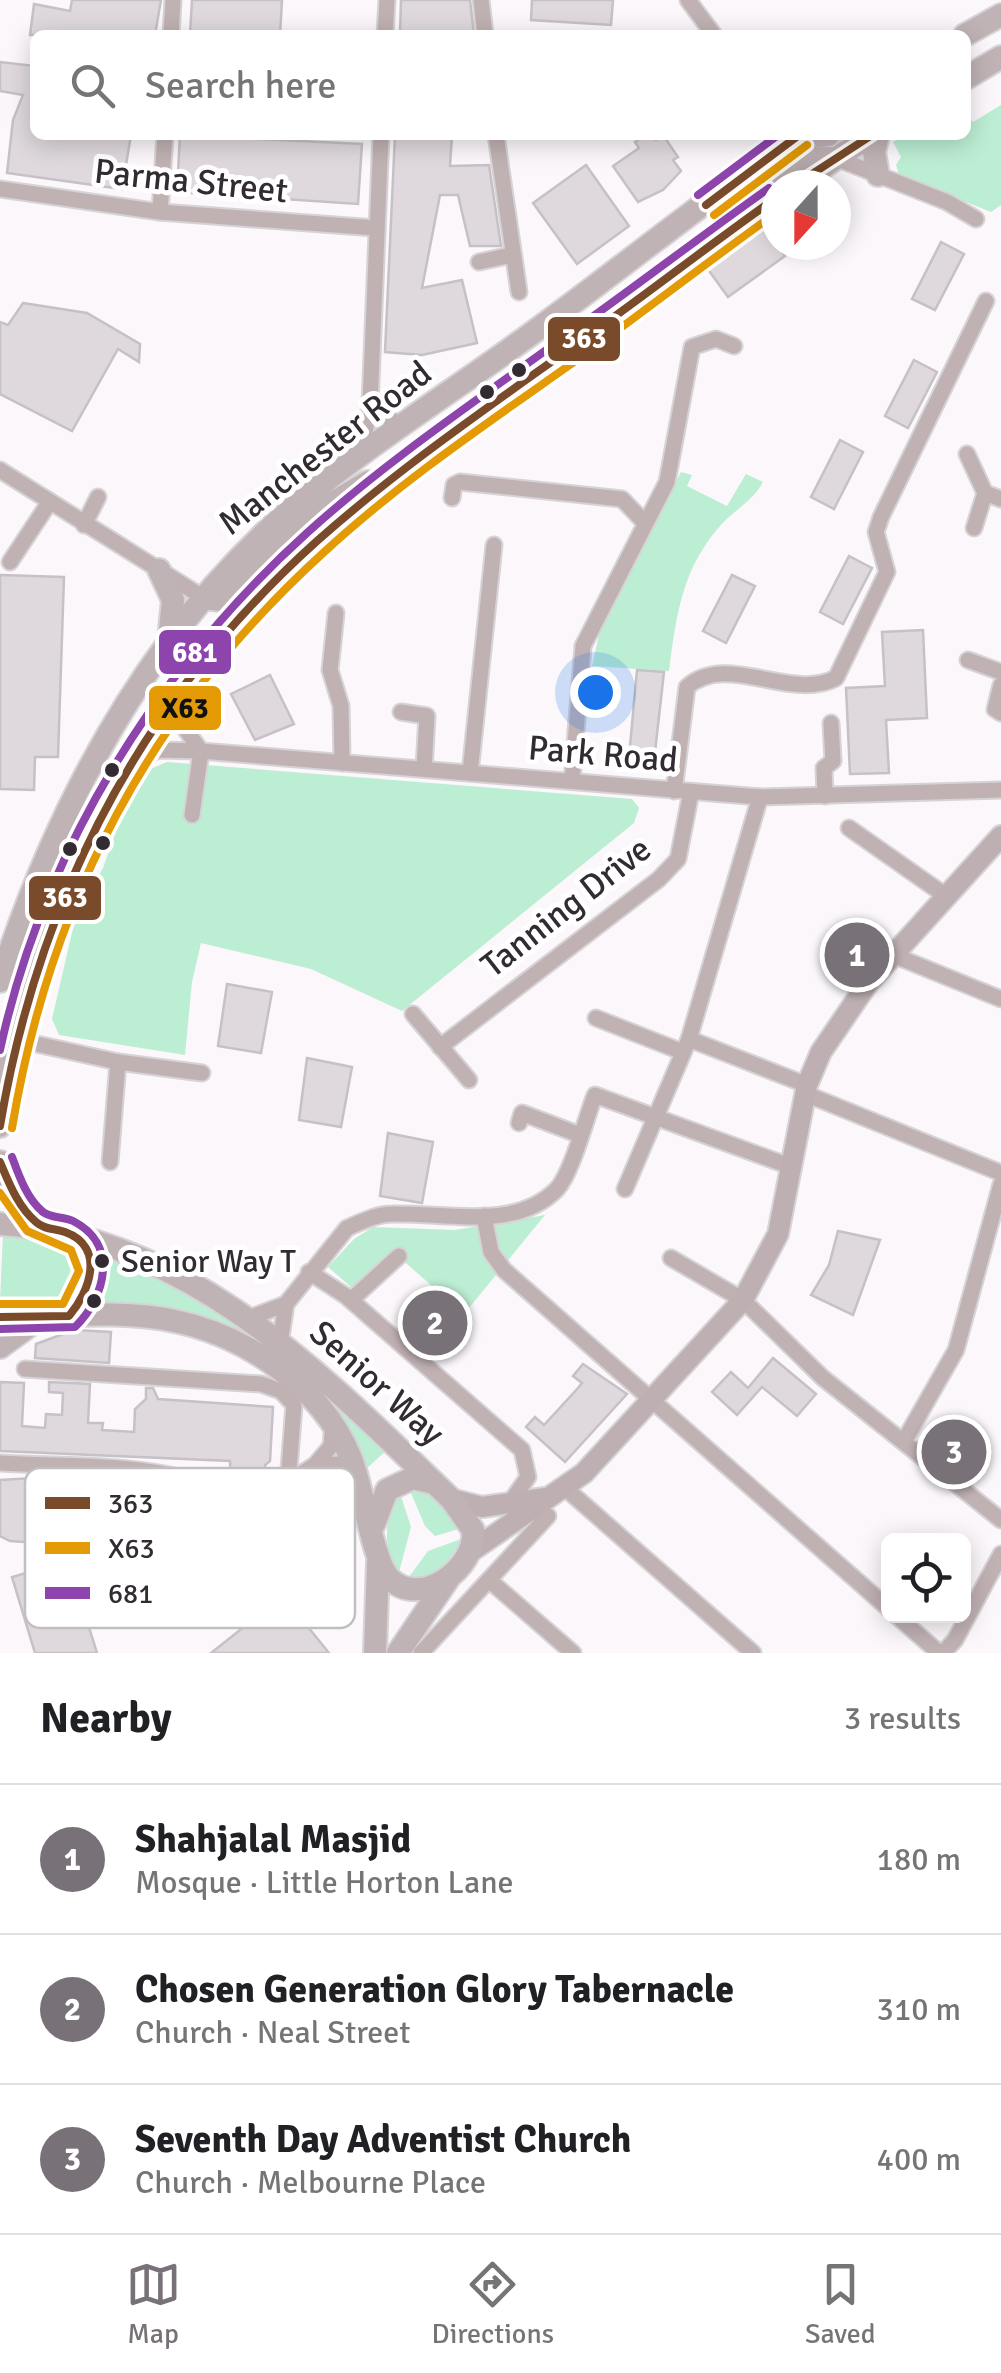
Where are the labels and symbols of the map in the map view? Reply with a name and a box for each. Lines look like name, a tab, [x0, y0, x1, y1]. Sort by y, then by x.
street label: Parma Street	[92, 149, 290, 213]
north arrow	[761, 170, 851, 260]
line badge: 363	[546, 315, 622, 363]
text: 363	[561, 322, 607, 356]
street label: Manchester Road	[210, 352, 440, 544]
unlabelled marker	[509, 360, 529, 380]
unlabelled marker	[477, 382, 497, 402]
line badge: 681	[157, 628, 233, 676]
text: 681	[172, 636, 218, 670]
your location	[570, 667, 621, 718]
line badge: X63	[147, 684, 223, 732]
text: X63	[161, 692, 209, 726]
street label: Park Road	[526, 726, 680, 782]
unlabelled marker	[102, 760, 122, 780]
street label: Tanning Drive	[473, 827, 659, 987]
unlabelled marker	[93, 833, 113, 853]
unlabelled marker	[60, 839, 80, 859]
line badge: 363	[27, 874, 103, 922]
text: 363	[42, 881, 88, 915]
pin: 1	[824, 918, 890, 992]
place label: Senior Way T	[121, 1242, 296, 1281]
marker: Senior Way T	[92, 1251, 112, 1271]
pin: 2	[402, 1286, 468, 1360]
unlabelled marker	[84, 1291, 104, 1311]
street label: Senior Way	[301, 1311, 453, 1455]
pin: 3	[922, 1414, 986, 1490]
legend	[25, 1468, 355, 1628]
text: 363	[108, 1487, 153, 1521]
text: X63	[108, 1532, 155, 1566]
text: 681	[108, 1577, 153, 1611]

